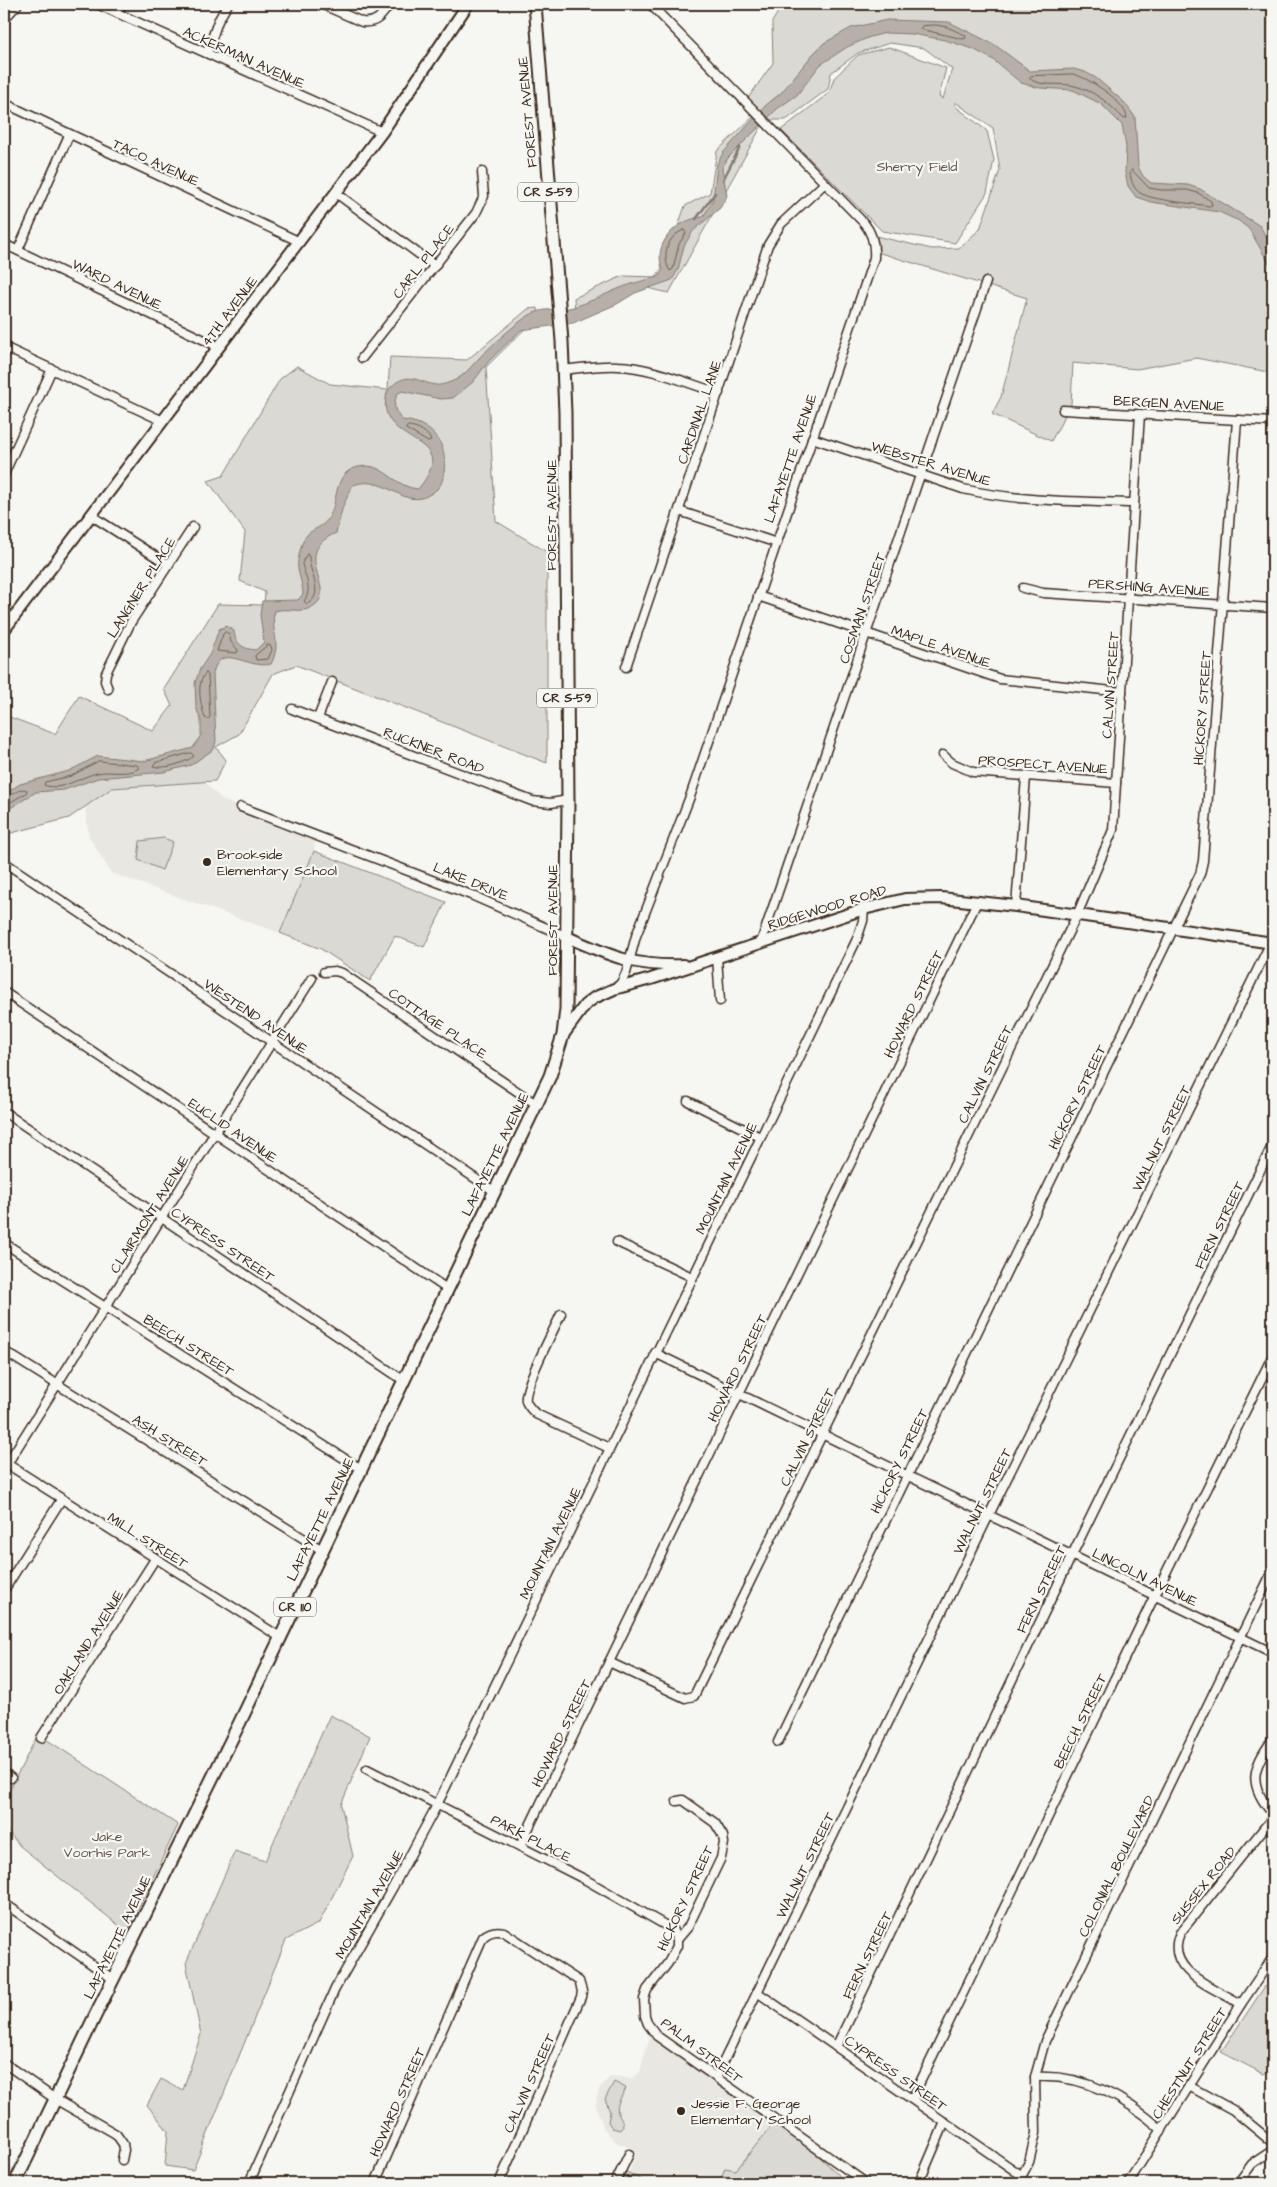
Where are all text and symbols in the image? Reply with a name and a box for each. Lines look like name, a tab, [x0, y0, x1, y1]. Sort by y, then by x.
street label: ACKERMAN AVENUE	[179, 22, 308, 94]
street label: FOREST AVENUE	[513, 55, 543, 168]
street label: TACO AVENUE	[109, 134, 203, 192]
park label: Sherry Field	[876, 157, 958, 177]
road number: CR S-59	[518, 182, 578, 202]
street label: CARL PLACE	[388, 219, 460, 303]
street label: WARD AVENUE	[68, 254, 166, 316]
street label: 4TH AVENUE	[197, 272, 263, 351]
street label: CARDINAL LANE	[673, 357, 727, 467]
street label: LAFAYETTE AVENUE	[759, 390, 823, 526]
street label: BERGEN AVENUE	[1113, 391, 1226, 417]
street label: WEBSTER AVENUE	[869, 436, 994, 492]
street label: FOREST AVENUE	[542, 458, 562, 571]
street label: LANGNER PLACE	[103, 533, 181, 642]
street label: COSMAN STREET	[835, 550, 891, 667]
street label: PERSHING AVENUE	[1087, 574, 1211, 602]
street label: MAPLE AVENUE	[888, 621, 994, 674]
street label: CALVIN STREET	[1097, 631, 1125, 739]
street label: HICKORY STREET	[1189, 650, 1217, 766]
road number: CR S-59	[537, 688, 597, 708]
street label: RUCKNER ROAD	[380, 723, 487, 779]
street label: PROSPECT AVENUE	[978, 750, 1109, 780]
place label: Brookside Elementary School	[217, 845, 337, 881]
marker: Brookside Elementary School	[201, 856, 213, 868]
street label: LAKE DRIVE	[430, 858, 512, 906]
street label: FOREST AVENUE	[543, 863, 563, 976]
street label: RIDGEWOOD ROAD	[765, 880, 889, 936]
street label: HOWARD STREET	[879, 947, 949, 1062]
street label: WESTEND AVENUE	[199, 974, 312, 1060]
street label: COTTAGE PLACE	[384, 983, 491, 1065]
street label: CALVIN STREET	[953, 1022, 1018, 1127]
street label: HICKORY STREET	[1044, 1041, 1112, 1153]
street label: WALNUT STREET	[1128, 1082, 1196, 1195]
street label: LAFAYETTE AVENUE	[457, 1089, 535, 1220]
street label: EUCLID AVENUE	[184, 1094, 282, 1168]
street label: MOUNTAIN AVENUE	[691, 1118, 763, 1238]
street label: CLAIRMONT AVENUE	[105, 1151, 195, 1277]
street label: FERN STREET	[1190, 1178, 1250, 1273]
street label: CYPRESS STREET	[167, 1203, 278, 1287]
street label: BEECH STREET	[139, 1310, 238, 1382]
street label: HOWARD STREET	[703, 1311, 773, 1426]
street label: CALVIN STREET	[775, 1385, 840, 1490]
street label: HICKORY STREET	[866, 1405, 934, 1517]
street label: ASH STREET	[128, 1410, 211, 1472]
street label: WALNUT STREET	[949, 1445, 1017, 1558]
street label: LAFAYETTE AVENUE	[282, 1454, 360, 1585]
street label: MOUNTAIN AVENUE	[515, 1483, 587, 1603]
street label: MILL STREET	[103, 1508, 192, 1574]
street label: FERN STREET	[1012, 1542, 1072, 1637]
street label: LINCOLN AVENUE	[1089, 1544, 1201, 1612]
street label: OAKLAND AVENUE	[49, 1586, 129, 1699]
road number: CR 110	[274, 1598, 316, 1616]
street label: BEECH STREET	[1049, 1670, 1113, 1772]
street label: HOWARD STREET	[527, 1676, 597, 1791]
street label: COLONIAL BOULEVARD	[1074, 1792, 1160, 1941]
street label: WALNUT STREET	[772, 1809, 840, 1922]
street label: PARK PLACE	[487, 1810, 575, 1868]
park label: Jake Voorhis Park	[64, 1827, 151, 1863]
street label: HICKORY STREET	[653, 1842, 719, 1954]
street label: SUSSEX ROAD	[1166, 1843, 1241, 1929]
street label: MOUNTAIN AVENUE	[331, 1846, 410, 1963]
street label: LAFAYETTE AVENUE	[79, 1872, 157, 2003]
street label: FERN STREET	[838, 1908, 898, 2003]
street label: CHESTNUT STREET	[1147, 2004, 1232, 2123]
street label: PALM STREET	[656, 2013, 747, 2088]
street label: CALVIN STREET	[499, 2030, 561, 2136]
street label: CYPRESS STREET	[840, 2031, 951, 2117]
street label: HOWARD STREET	[365, 2044, 431, 2160]
place label: Jessie F. George Elementary School	[691, 2094, 811, 2130]
marker: Jessie F. George Elementary School	[675, 2105, 687, 2117]

